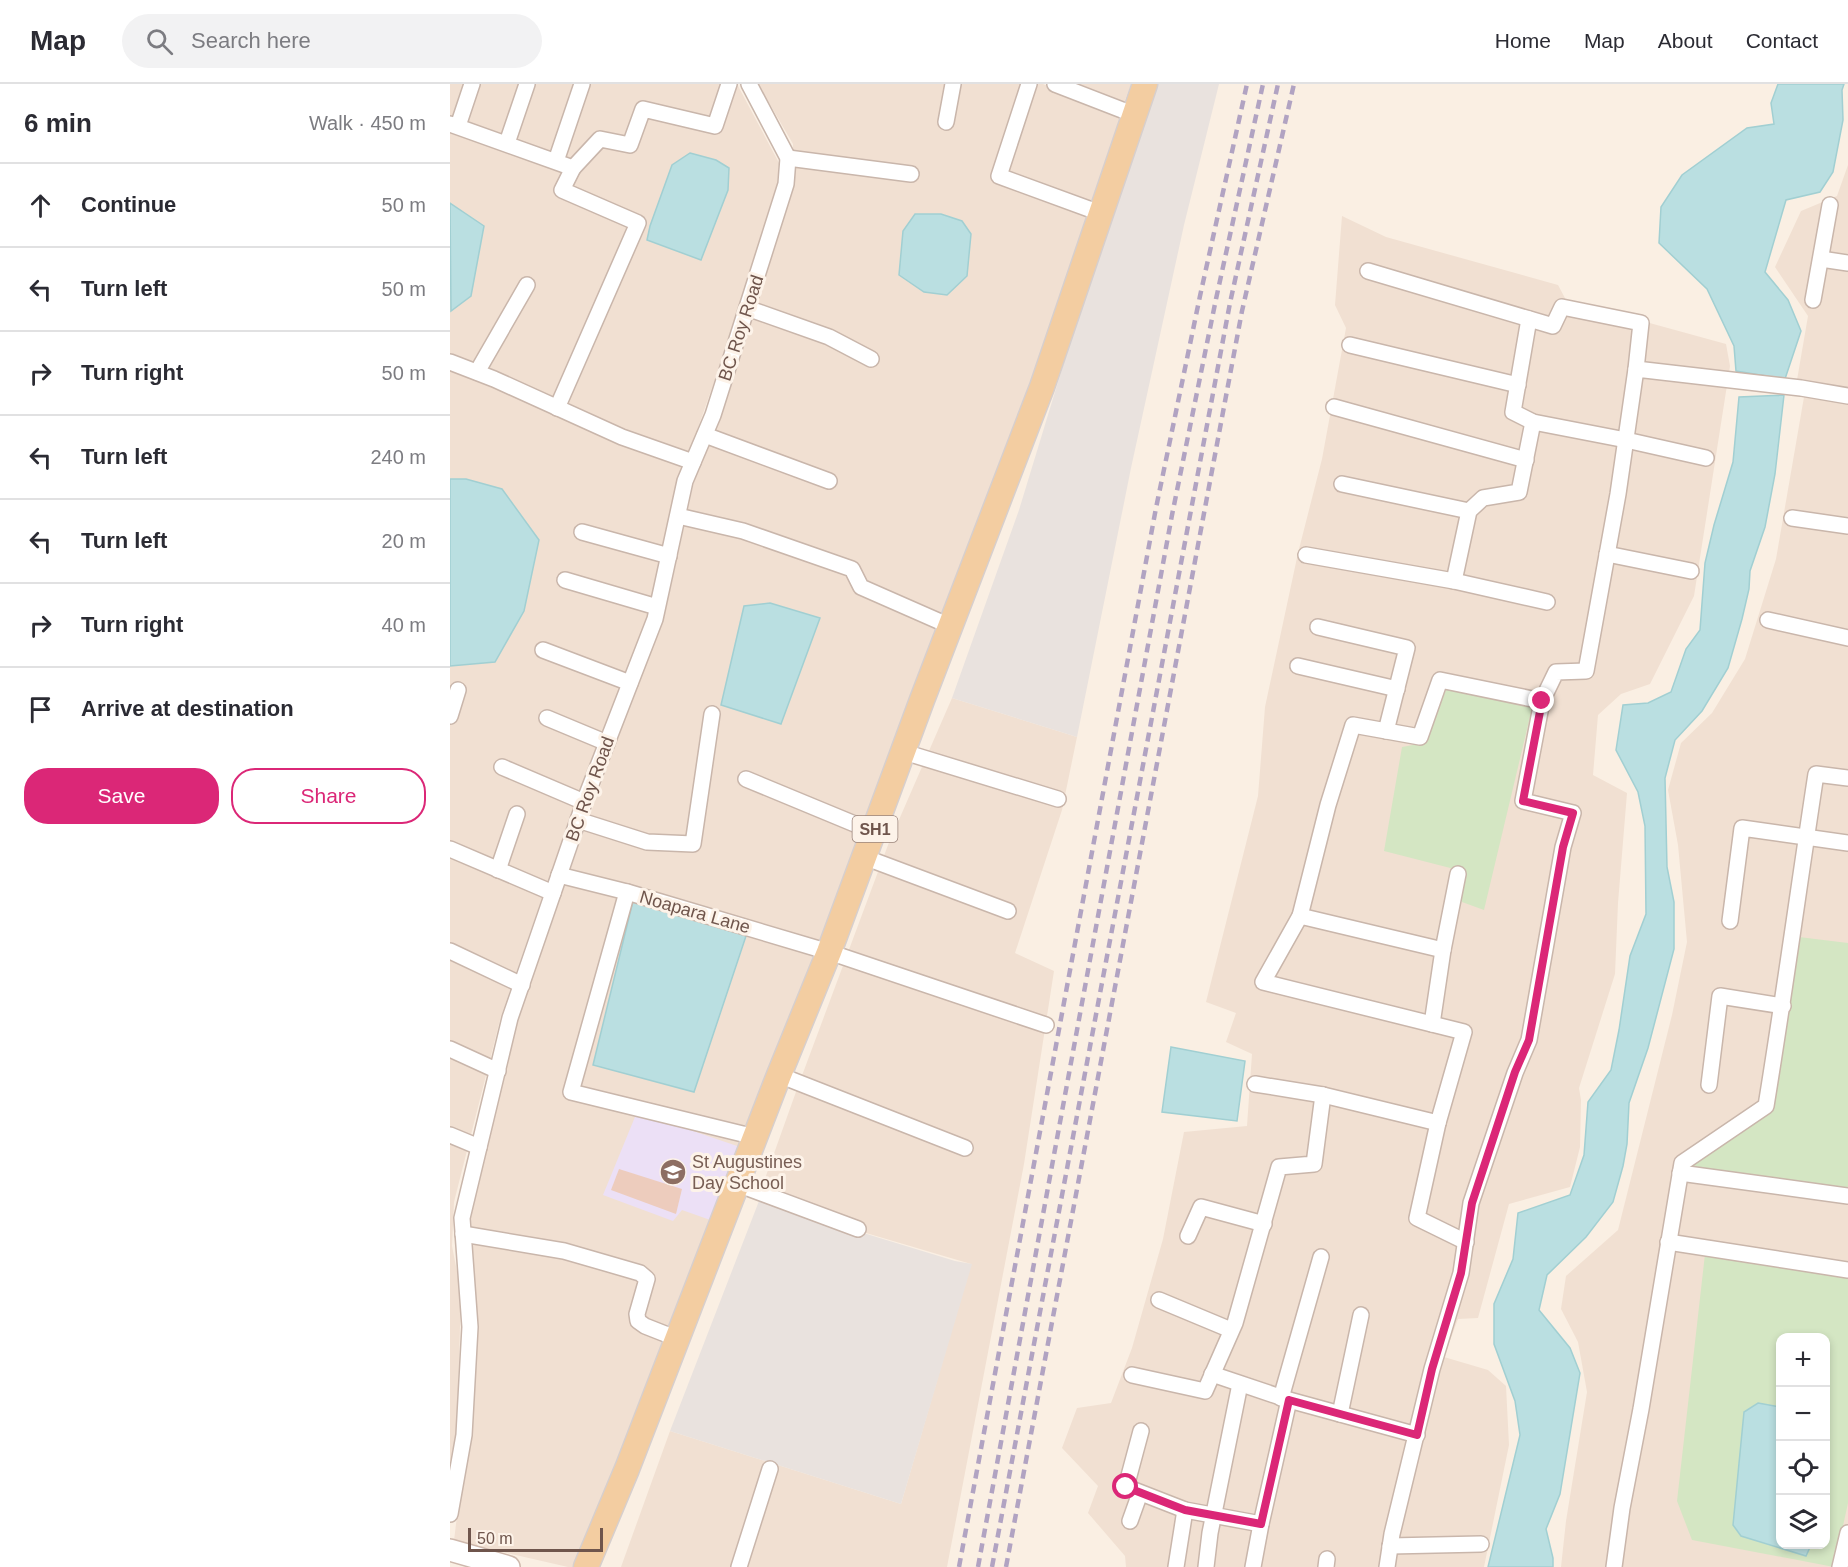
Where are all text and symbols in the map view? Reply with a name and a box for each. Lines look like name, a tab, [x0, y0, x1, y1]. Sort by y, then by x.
search box	[122, 14, 542, 68]
text: Map	[30, 25, 86, 56]
icon: search	[143, 25, 176, 58]
text: Search here	[191, 28, 311, 53]
text: Home	[1495, 29, 1551, 52]
text: Map	[1584, 29, 1625, 52]
text: About	[1658, 29, 1713, 52]
text: Contact	[1746, 29, 1818, 52]
text: 6 min	[24, 108, 92, 138]
text: Walk · 450 m	[309, 112, 426, 134]
icon: ahead	[24, 189, 57, 222]
text: Continue	[81, 192, 176, 217]
text: 50 m	[382, 194, 426, 216]
icon: left	[24, 273, 57, 306]
street label: BC Roy Road	[714, 273, 768, 383]
text: Turn left	[81, 276, 167, 301]
text: 50 m	[382, 278, 426, 300]
icon: right	[24, 357, 57, 390]
text: Turn right	[81, 360, 183, 385]
text: 50 m	[382, 362, 426, 384]
icon: left	[24, 441, 57, 474]
text: Turn left	[81, 444, 167, 469]
text: 240 m	[370, 446, 426, 468]
icon: left	[24, 525, 57, 558]
text: Turn left	[81, 528, 167, 553]
text: 20 m	[382, 530, 426, 552]
icon: right	[24, 609, 57, 642]
text: Turn right	[81, 612, 183, 637]
text: 40 m	[382, 614, 426, 636]
route end	[1528, 687, 1554, 713]
icon: arrive	[24, 693, 57, 726]
text: Arrive at destination	[81, 696, 294, 721]
street label: BC Roy Road	[562, 734, 618, 844]
button: Save	[24, 768, 219, 824]
button: Share	[231, 768, 426, 824]
road number: SH1	[852, 816, 898, 842]
street label: Noapara Lane	[637, 887, 753, 937]
place label: St Augustines Day School	[692, 1152, 802, 1193]
school or university icon: St Augustines Day School	[658, 1157, 688, 1187]
map controls	[1776, 1333, 1830, 1549]
button: +	[1776, 1333, 1830, 1387]
button: −	[1776, 1387, 1830, 1441]
button: locate	[1776, 1441, 1830, 1495]
route start	[1112, 1473, 1138, 1499]
button: layers	[1776, 1495, 1830, 1549]
scale bar	[468, 1525, 603, 1552]
text: 50 m	[477, 1530, 513, 1547]

